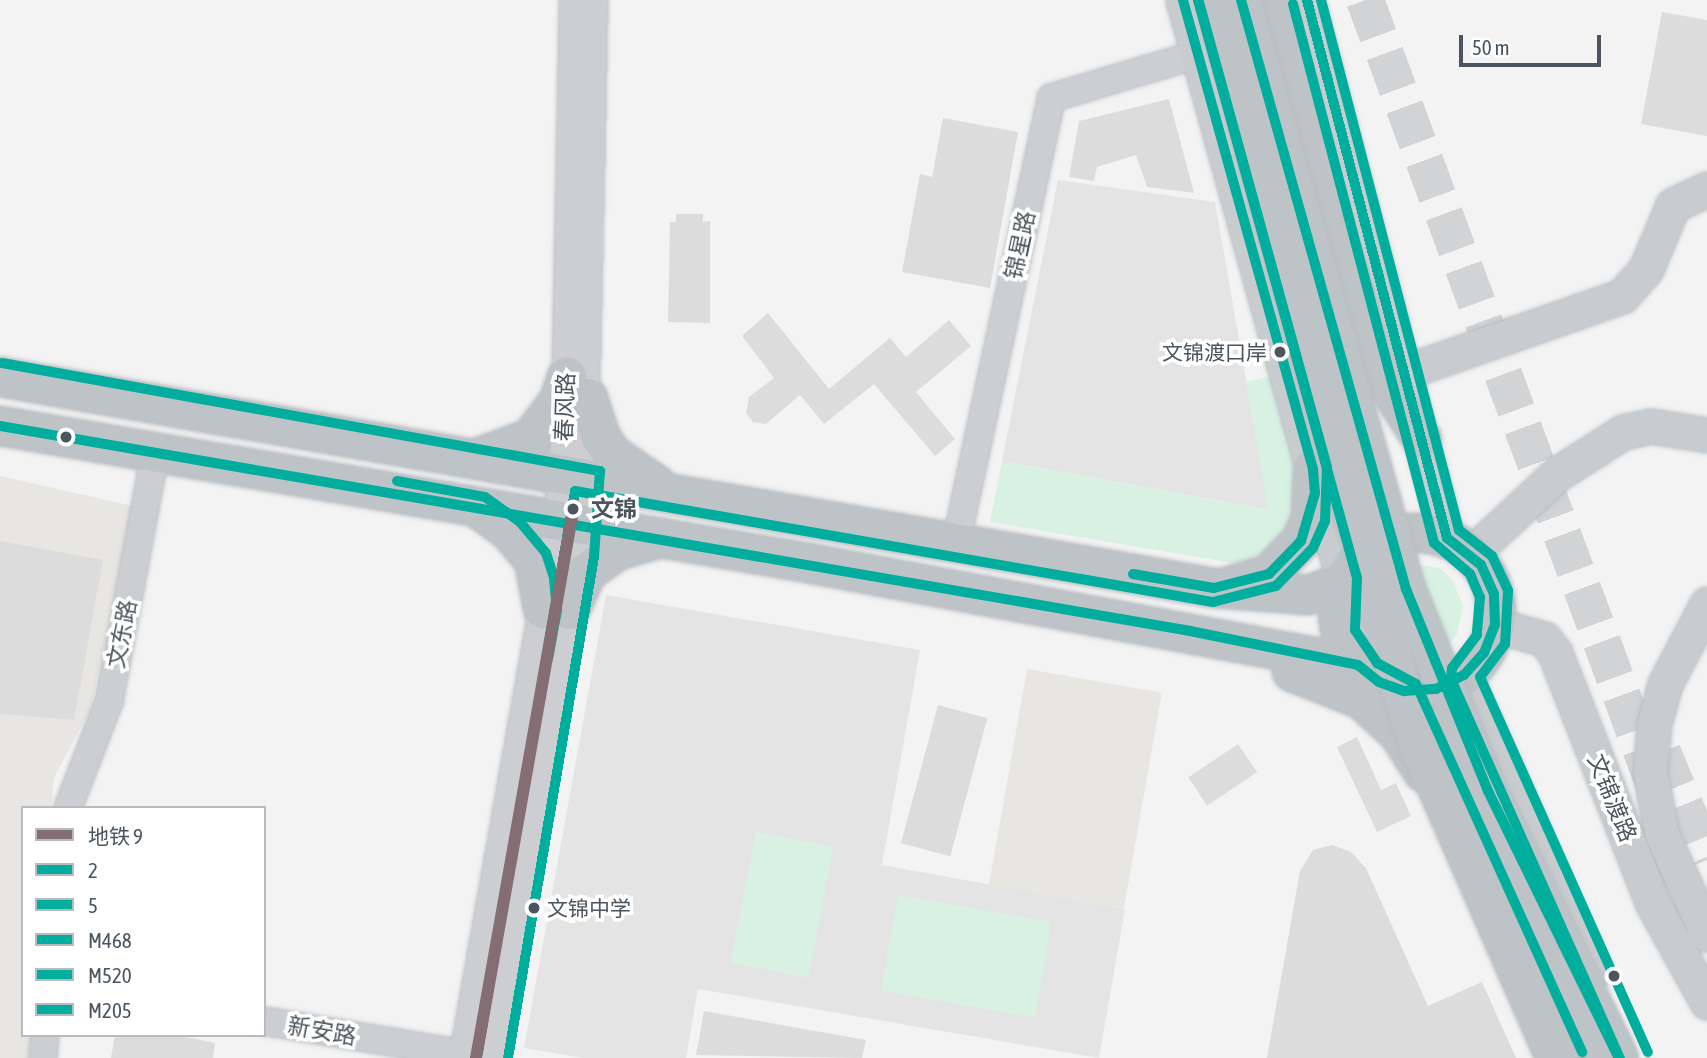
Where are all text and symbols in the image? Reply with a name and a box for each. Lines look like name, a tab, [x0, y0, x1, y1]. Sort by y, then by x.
scale bar	[1462, 21, 1604, 65]
text: 50 m	[1472, 35, 1510, 59]
street label: 锦星路	[999, 208, 1041, 282]
place label: 文锦渡口岸	[1162, 339, 1267, 365]
marker: 文锦渡口岸	[1273, 345, 1287, 359]
street label: 春风路	[550, 372, 580, 442]
unlabelled marker	[59, 430, 73, 444]
place label: 文锦	[591, 495, 637, 523]
marker: 文锦	[561, 497, 585, 521]
street label: 文东路	[102, 598, 142, 670]
street label: 文锦渡路	[1582, 750, 1642, 846]
legend	[21, 806, 266, 1037]
text: 地铁 9	[88, 824, 143, 848]
text: 2	[88, 858, 98, 882]
text: 5	[88, 893, 98, 917]
place label: 文锦中学	[547, 895, 631, 921]
marker: 文锦中学	[527, 901, 541, 915]
text: M468	[88, 928, 132, 952]
text: M520	[88, 963, 132, 987]
unlabelled marker	[1607, 969, 1621, 983]
text: M205	[88, 998, 132, 1022]
street label: 新安路	[286, 1011, 358, 1051]

